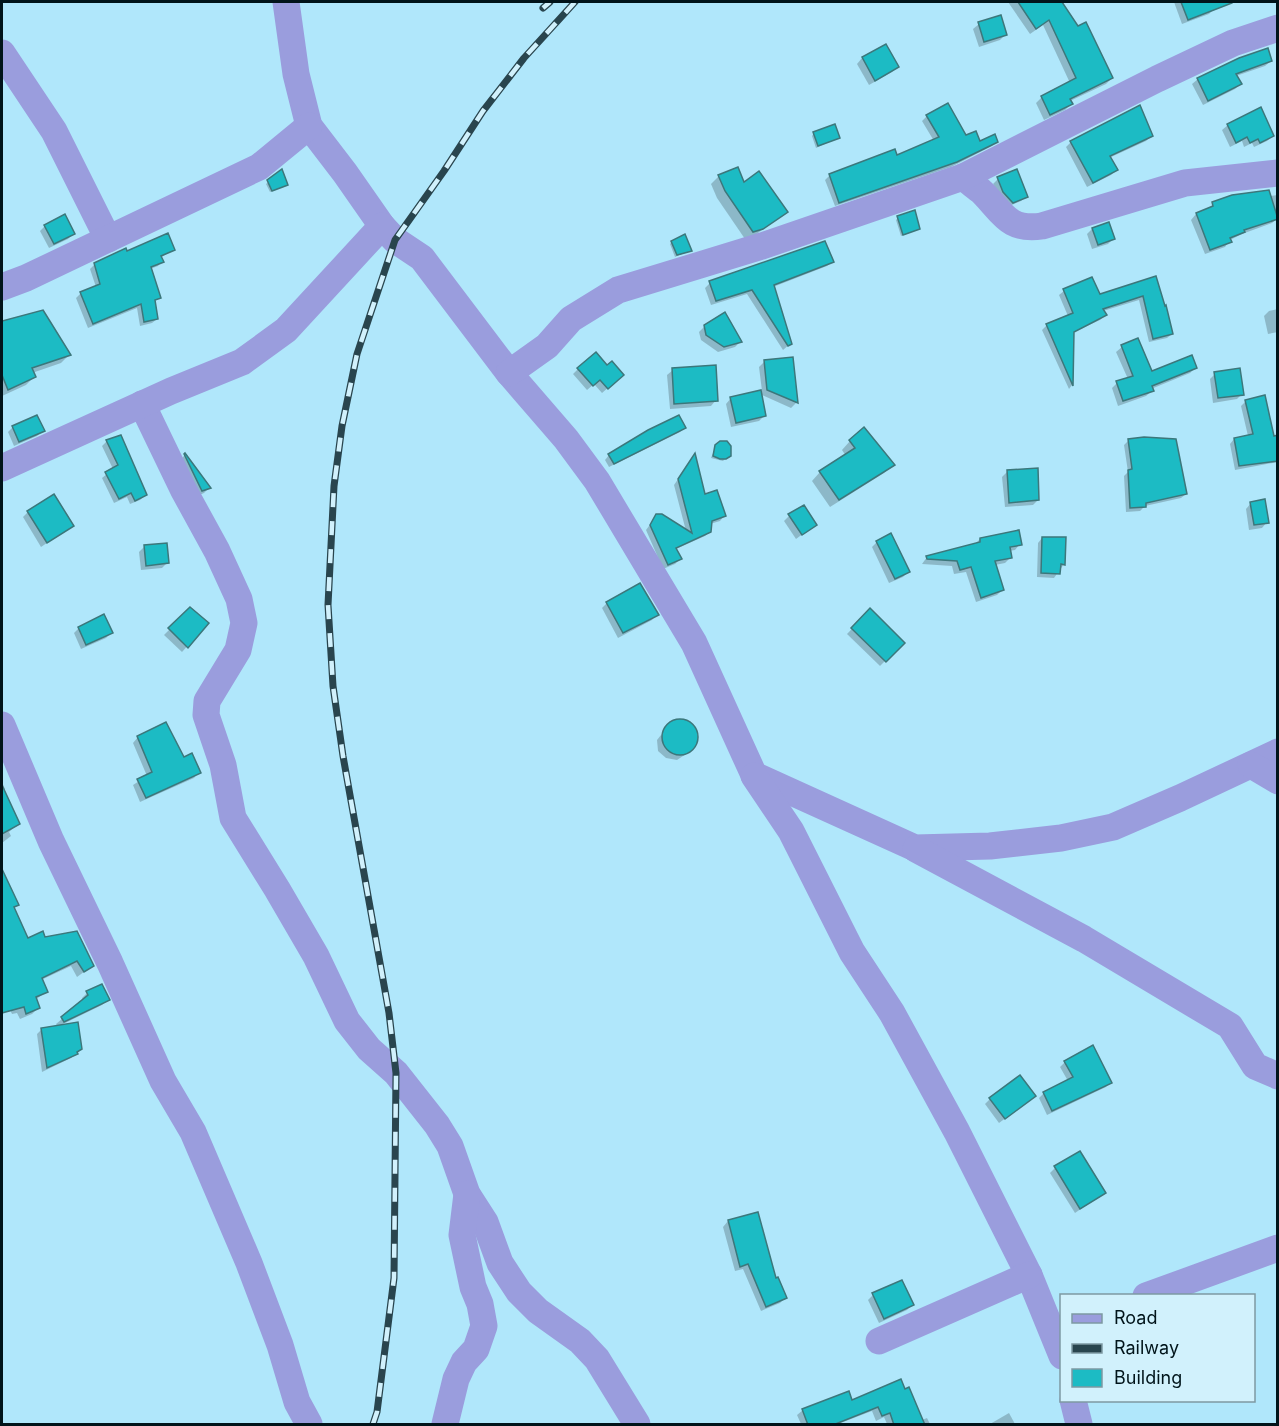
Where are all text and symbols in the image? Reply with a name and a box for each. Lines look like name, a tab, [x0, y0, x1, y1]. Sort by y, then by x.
legend	[1060, 1294, 1255, 1402]
text: Road	[1114, 1307, 1157, 1328]
text: Railway	[1114, 1337, 1179, 1358]
text: Building	[1114, 1367, 1182, 1388]

